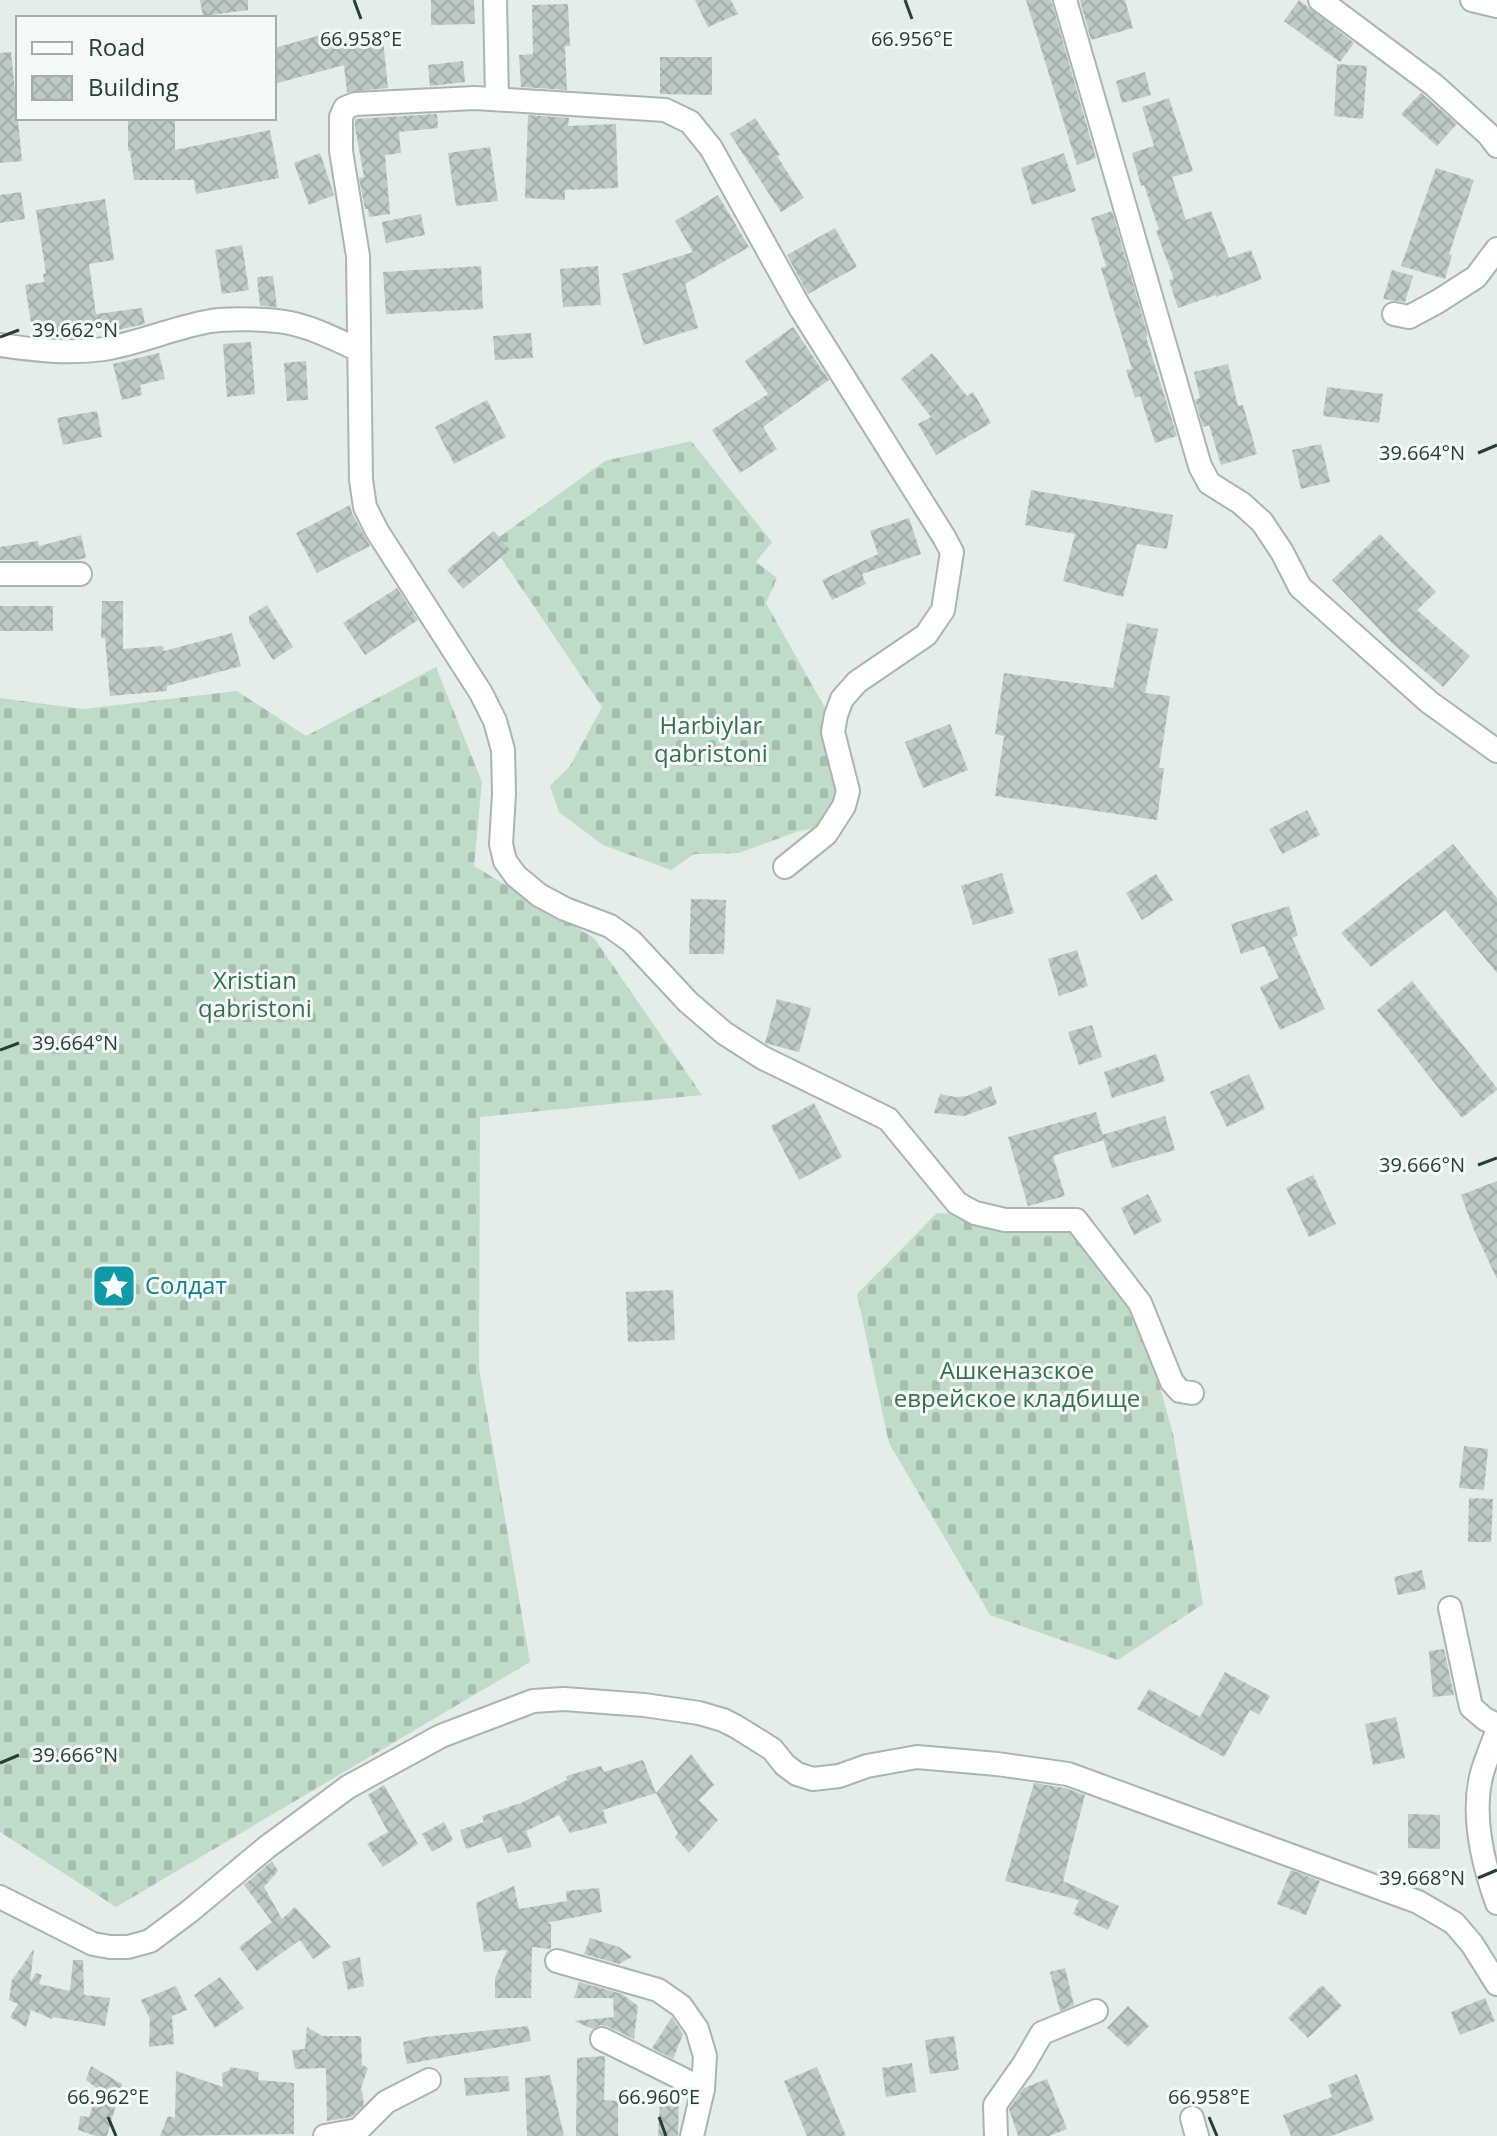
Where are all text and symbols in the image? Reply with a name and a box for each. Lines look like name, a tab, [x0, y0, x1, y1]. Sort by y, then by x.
legend	[16, 16, 276, 120]
text: 66.958°E	[320, 25, 402, 52]
text: 66.956°E	[871, 25, 953, 52]
text: Road	[88, 30, 145, 63]
text: Building	[88, 70, 179, 103]
text: 39.662°N	[32, 316, 118, 343]
text: 39.664°N	[1379, 439, 1465, 466]
park label: Harbiylar qabristoni	[654, 708, 768, 769]
park label: Xristian qabristoni	[198, 963, 312, 1024]
text: 39.664°N	[32, 1029, 118, 1056]
text: 39.666°N	[1379, 1151, 1465, 1178]
place icon: Солдат	[90, 1262, 138, 1310]
place label: Солдат	[145, 1268, 227, 1301]
park label: Ашкеназское еврейское кладбище	[894, 1353, 1140, 1414]
text: 39.666°N	[32, 1741, 118, 1768]
text: 39.668°N	[1379, 1864, 1465, 1891]
text: 66.962°E	[67, 2083, 149, 2110]
text: 66.960°E	[618, 2083, 700, 2110]
text: 66.958°E	[1168, 2083, 1250, 2110]

